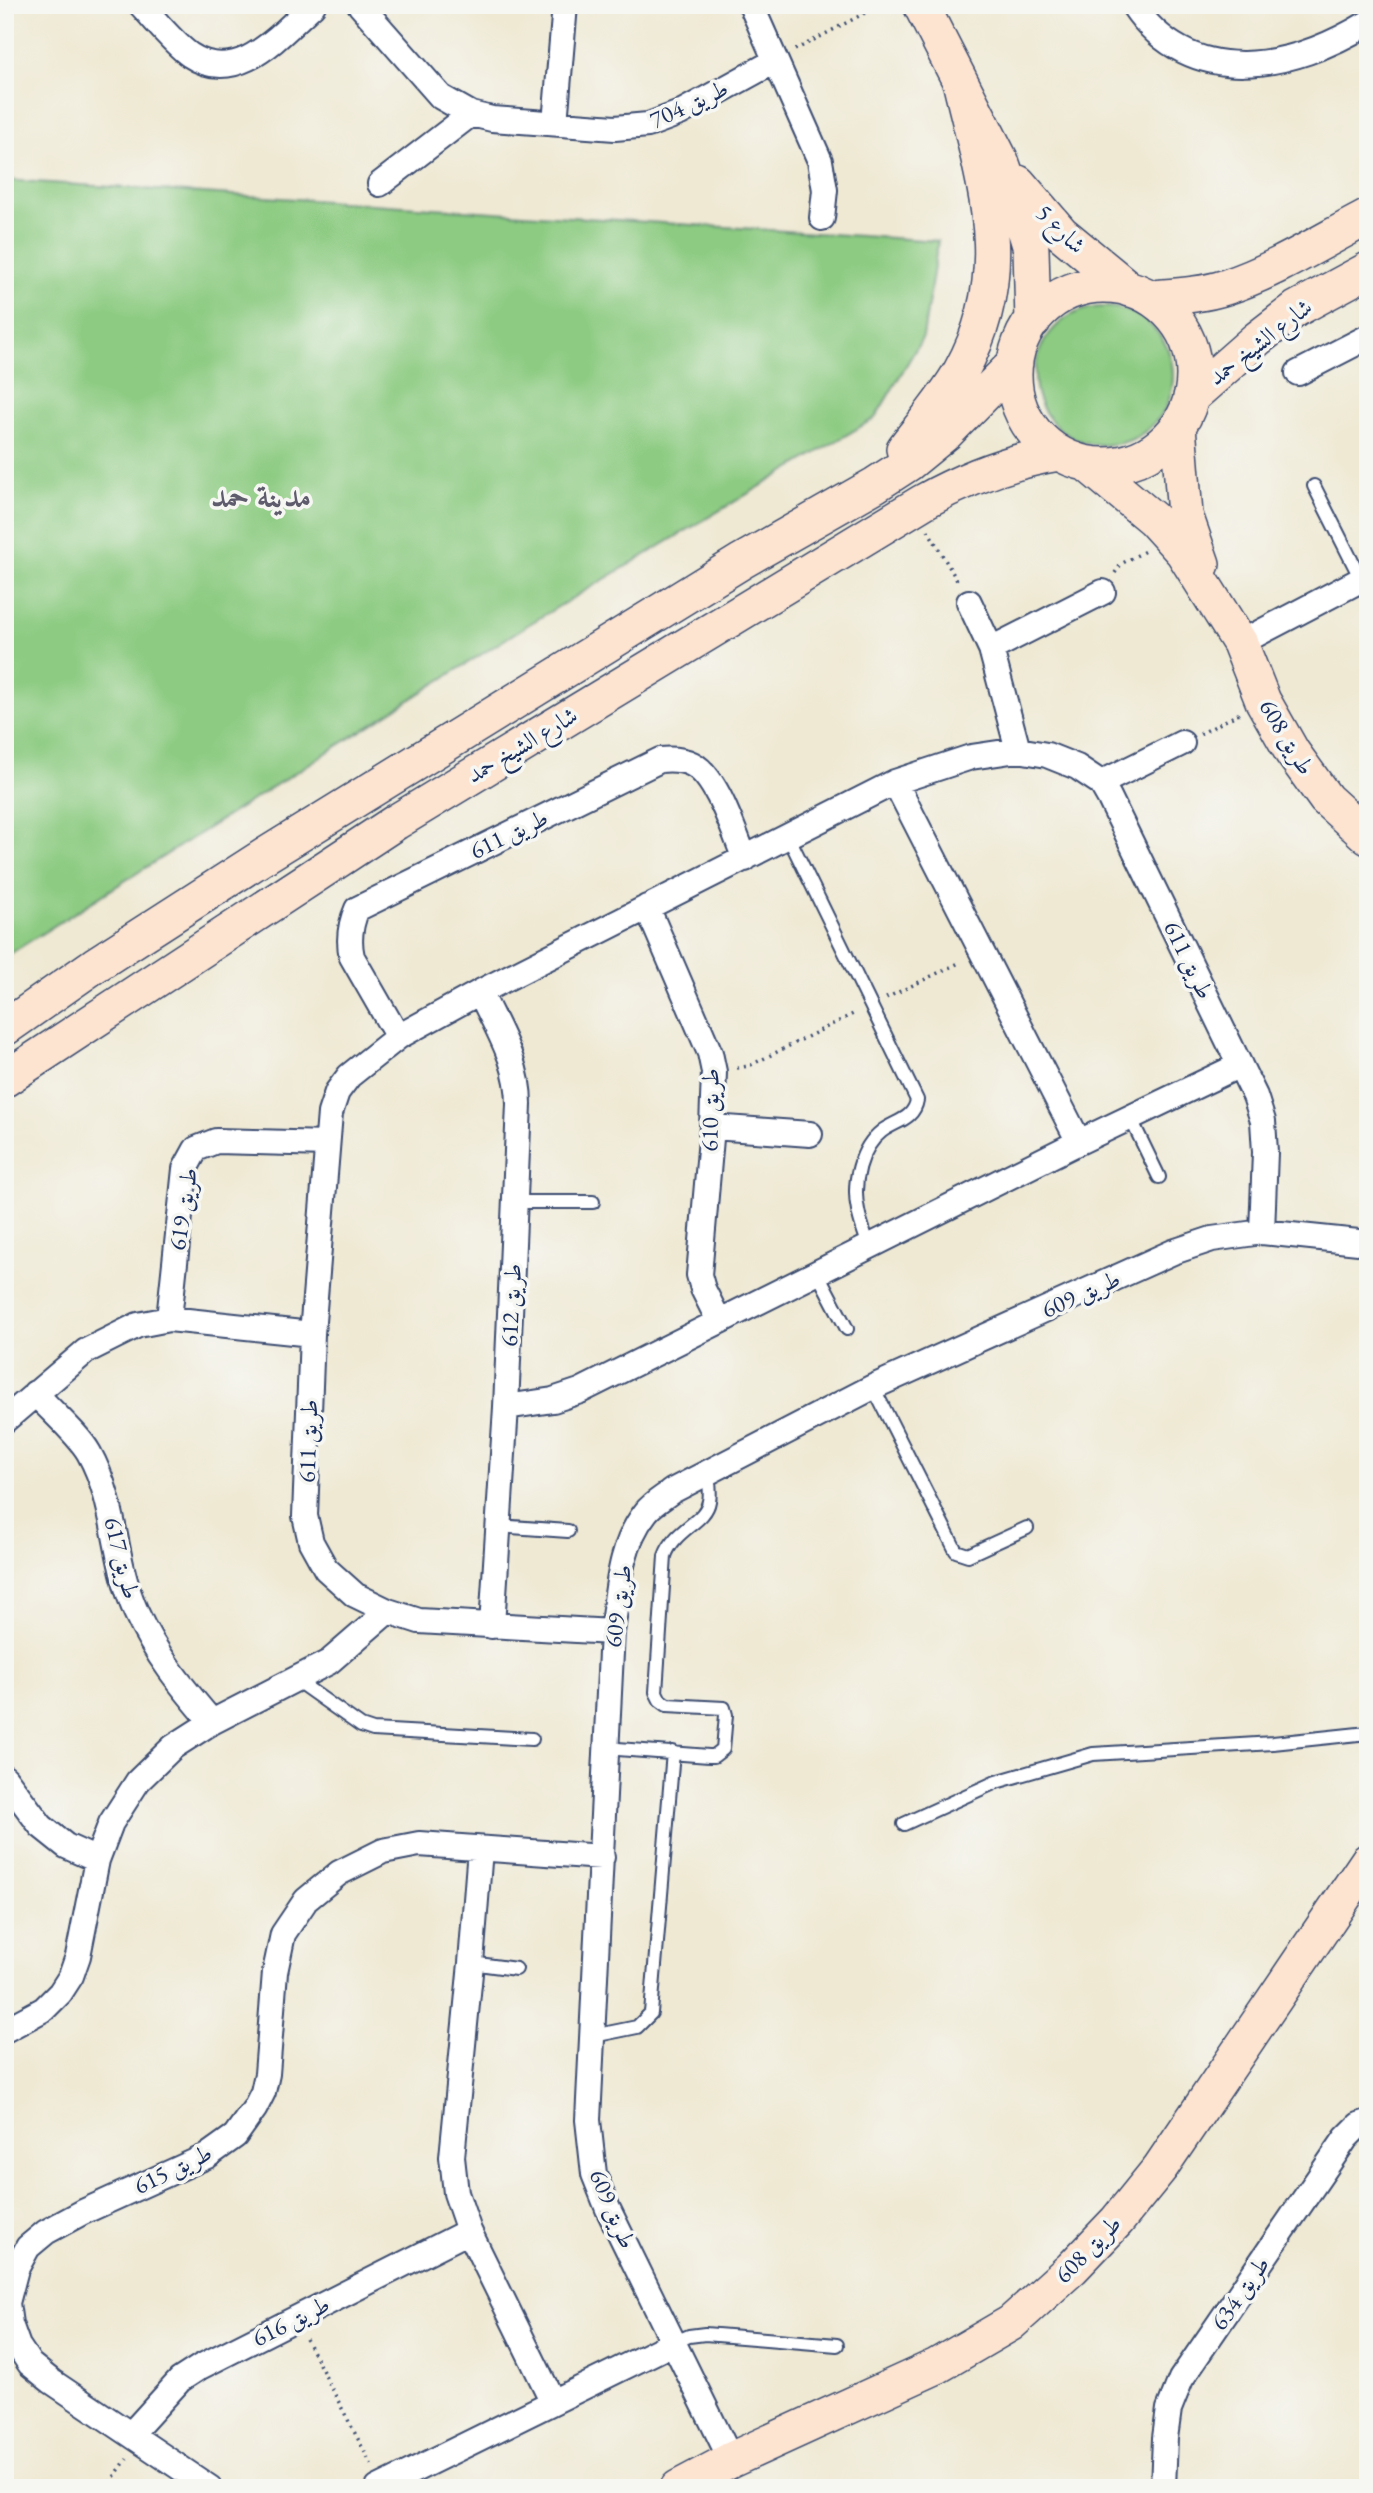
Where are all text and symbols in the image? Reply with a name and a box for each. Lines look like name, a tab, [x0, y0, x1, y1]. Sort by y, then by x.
street label: طريق 704	[645, 72, 733, 135]
street label: شارع 5	[1026, 197, 1093, 264]
street label: شارع الشيخ حمد	[1201, 291, 1322, 397]
district label: مدينة حمد	[211, 475, 311, 517]
street label: طريق 608	[1253, 693, 1322, 780]
street label: شارع الشيخ حمد	[460, 699, 586, 795]
street label: طريق 611	[465, 801, 553, 866]
street label: طريق 611	[1157, 916, 1222, 1004]
street label: طريق 610	[693, 1068, 726, 1152]
street label: طريق 619	[161, 1165, 204, 1252]
street label: طريق 609	[1036, 1262, 1125, 1325]
street label: طريق 612	[493, 1263, 528, 1347]
street label: طريق 611	[291, 1399, 324, 1483]
street label: طريق 617	[97, 1514, 148, 1602]
street label: طريق 609	[596, 1563, 639, 1649]
street label: طريق 615	[129, 2136, 217, 2201]
street label: طريق 609	[583, 2164, 644, 2253]
street label: طريق 608	[1048, 2208, 1128, 2289]
street label: طريق 634	[1203, 2250, 1276, 2336]
street label: طريق 616	[247, 2288, 335, 2353]

